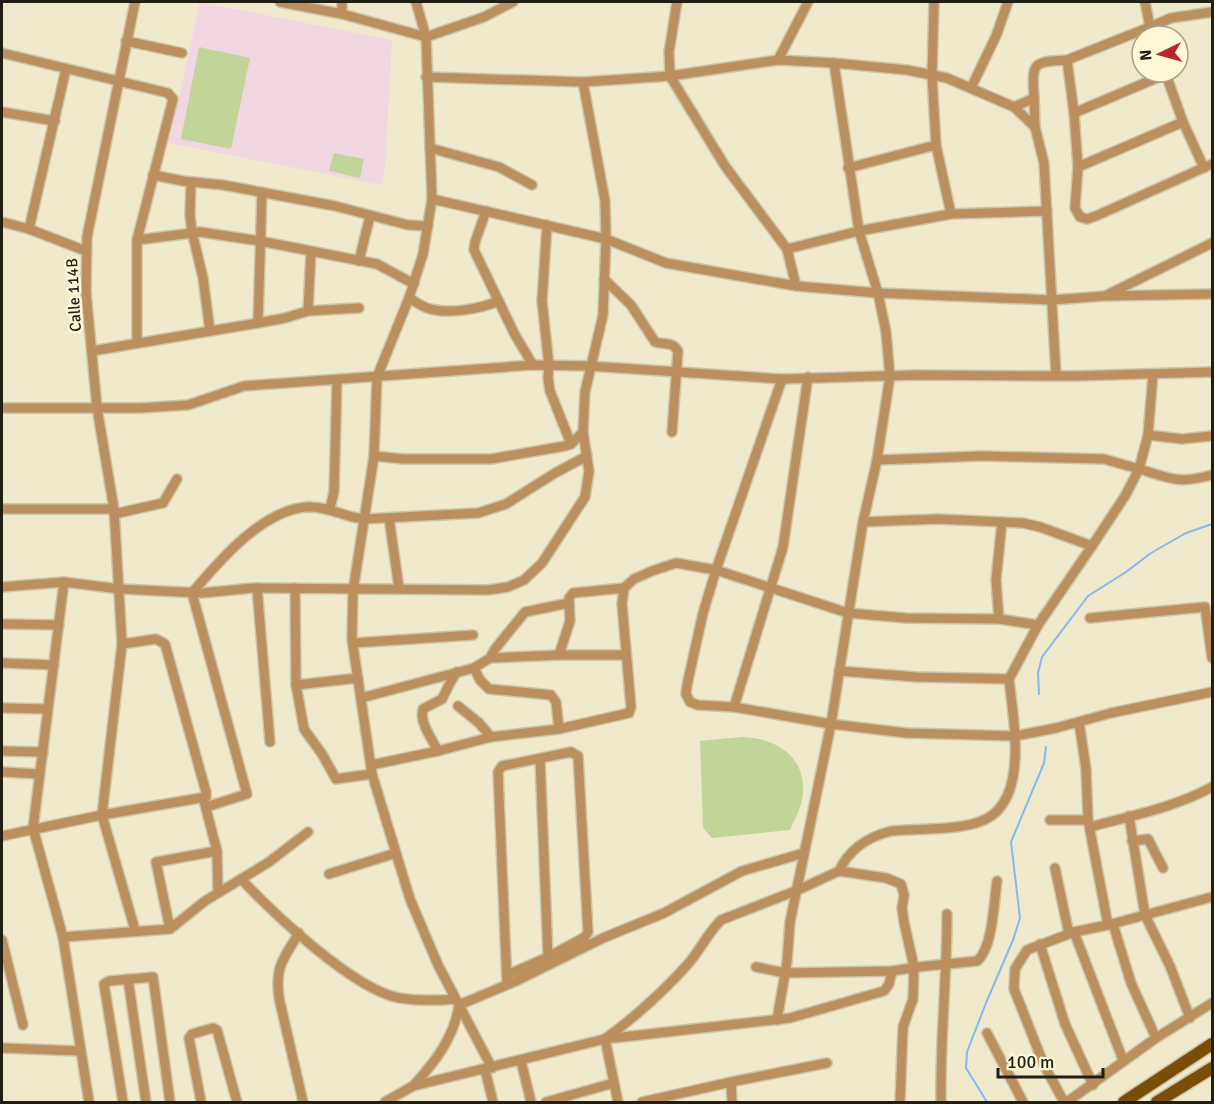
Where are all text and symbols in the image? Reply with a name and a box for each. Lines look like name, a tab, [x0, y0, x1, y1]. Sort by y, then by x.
north arrow	[1130, 24, 1190, 84]
text: N	[1136, 49, 1157, 62]
street label: Calle 114B	[62, 258, 86, 332]
scale bar	[998, 1041, 1103, 1079]
text: 100 m	[1007, 1051, 1054, 1073]

